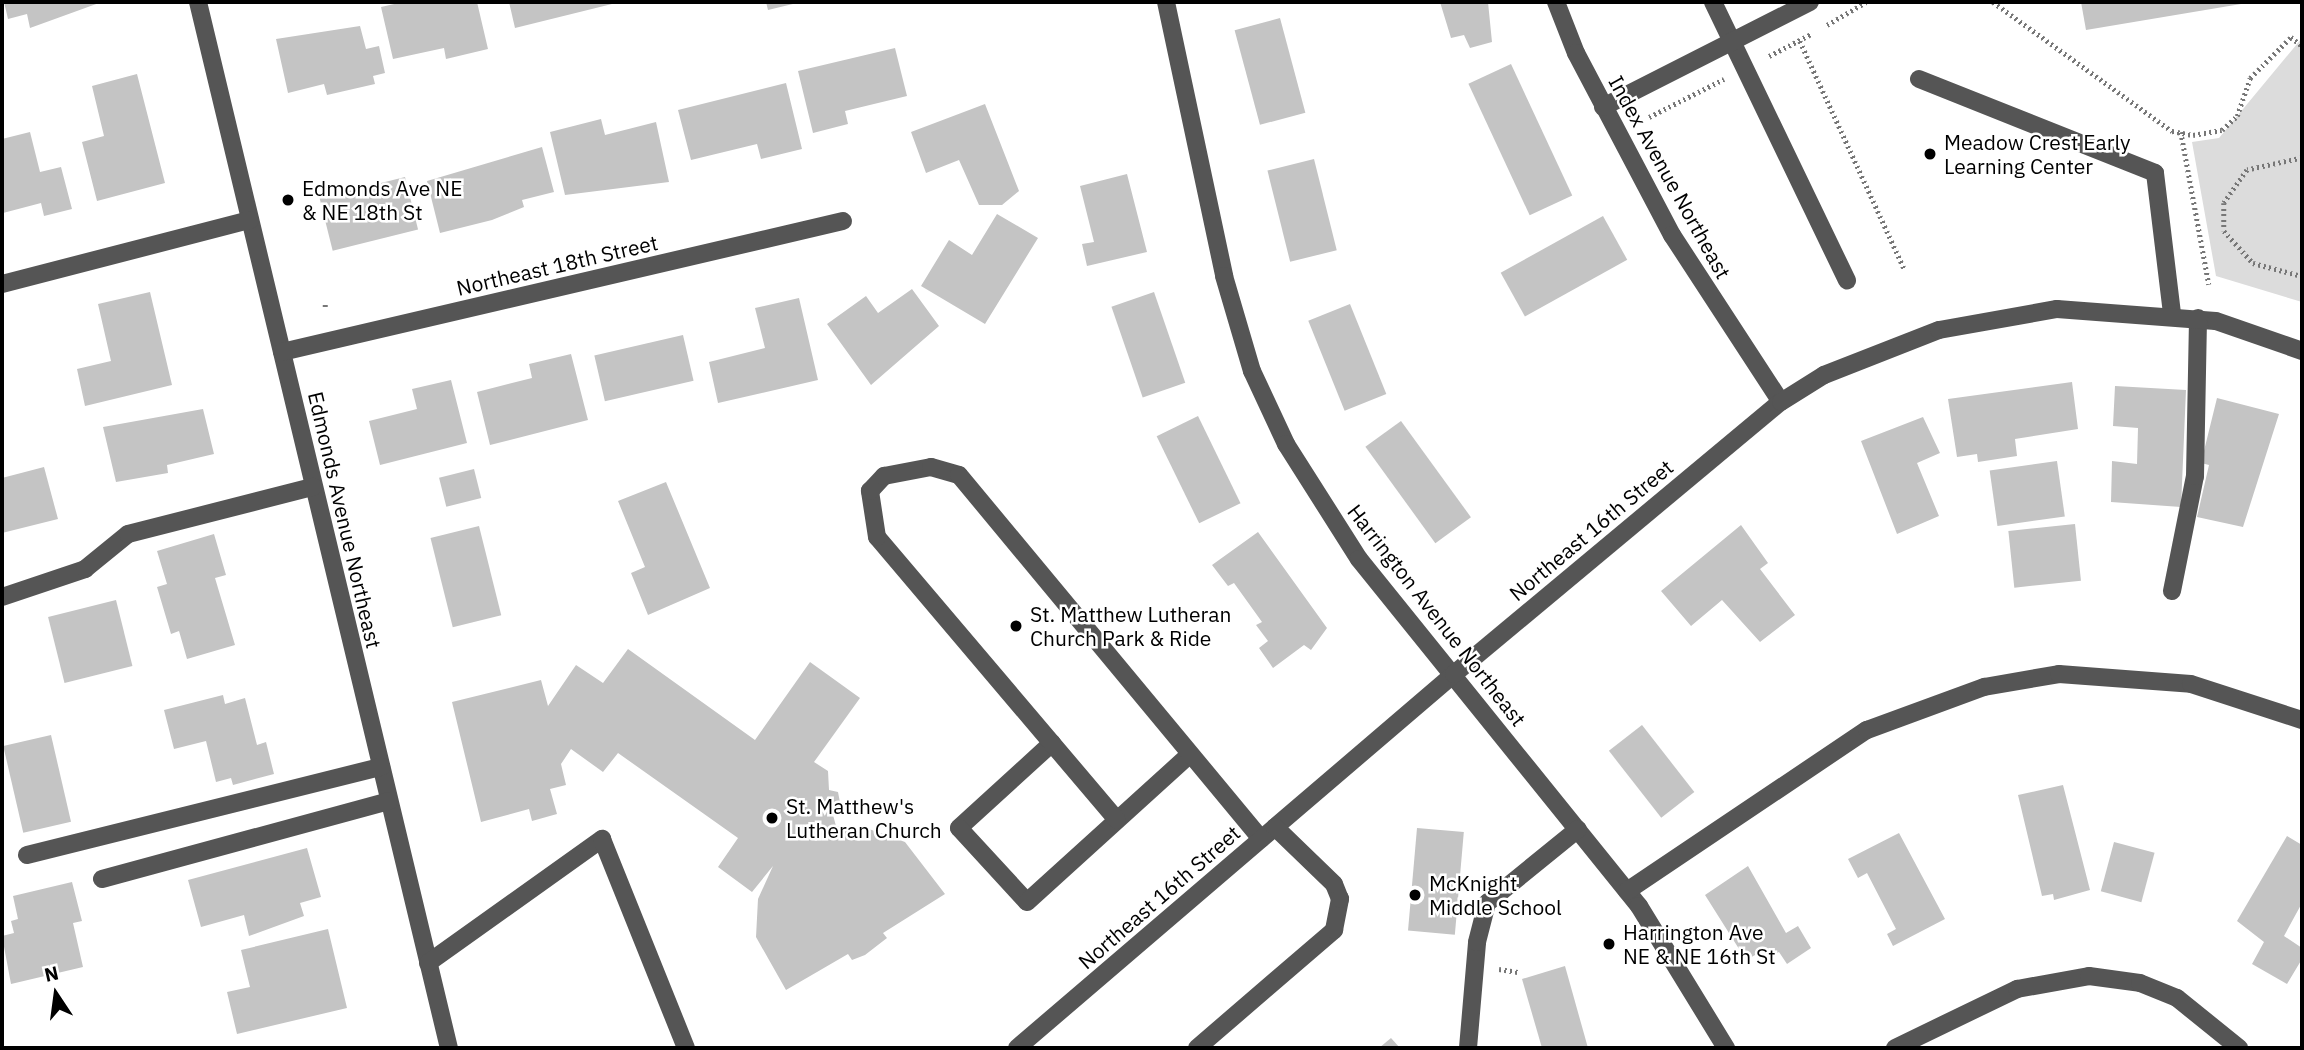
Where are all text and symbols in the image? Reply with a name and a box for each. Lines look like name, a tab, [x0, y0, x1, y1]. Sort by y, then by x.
street label: Index Avenue Northeast	[1604, 71, 1736, 283]
place label: Meadow Crest Early Learning Center	[1944, 129, 2130, 179]
marker: Meadow Crest Early Learning Center	[1922, 146, 1938, 162]
place label: Edmonds Ave NE & NE 18th St	[302, 175, 462, 225]
marker: Edmonds Ave NE & NE 18th St	[280, 192, 296, 208]
street label: Northeast 18th Street	[454, 230, 660, 300]
street label: Edmonds Avenue Northeast	[303, 389, 387, 651]
street label: Northeast 16th Street	[1504, 454, 1678, 606]
street label: Harrington Avenue Northeast	[1343, 499, 1531, 731]
place label: St. Matthew Lutheran Church Park & Ride	[1030, 601, 1231, 651]
marker: St. Matthew Lutheran Church Park & Ride	[1008, 618, 1024, 634]
place label: St. Matthew's Lutheran Church	[786, 793, 942, 843]
marker: St. Matthew's Lutheran Church	[764, 810, 780, 826]
street label: Northeast 16th Street	[1073, 820, 1245, 974]
place label: McKnight Middle School	[1429, 870, 1562, 920]
marker: McKnight Middle School	[1407, 887, 1423, 903]
place label: Harrington Ave NE & NE 16th St	[1623, 919, 1776, 969]
marker: Harrington Ave NE & NE 16th St	[1601, 936, 1617, 952]
north arrow	[21, 959, 91, 1029]
text: N	[42, 960, 61, 987]

